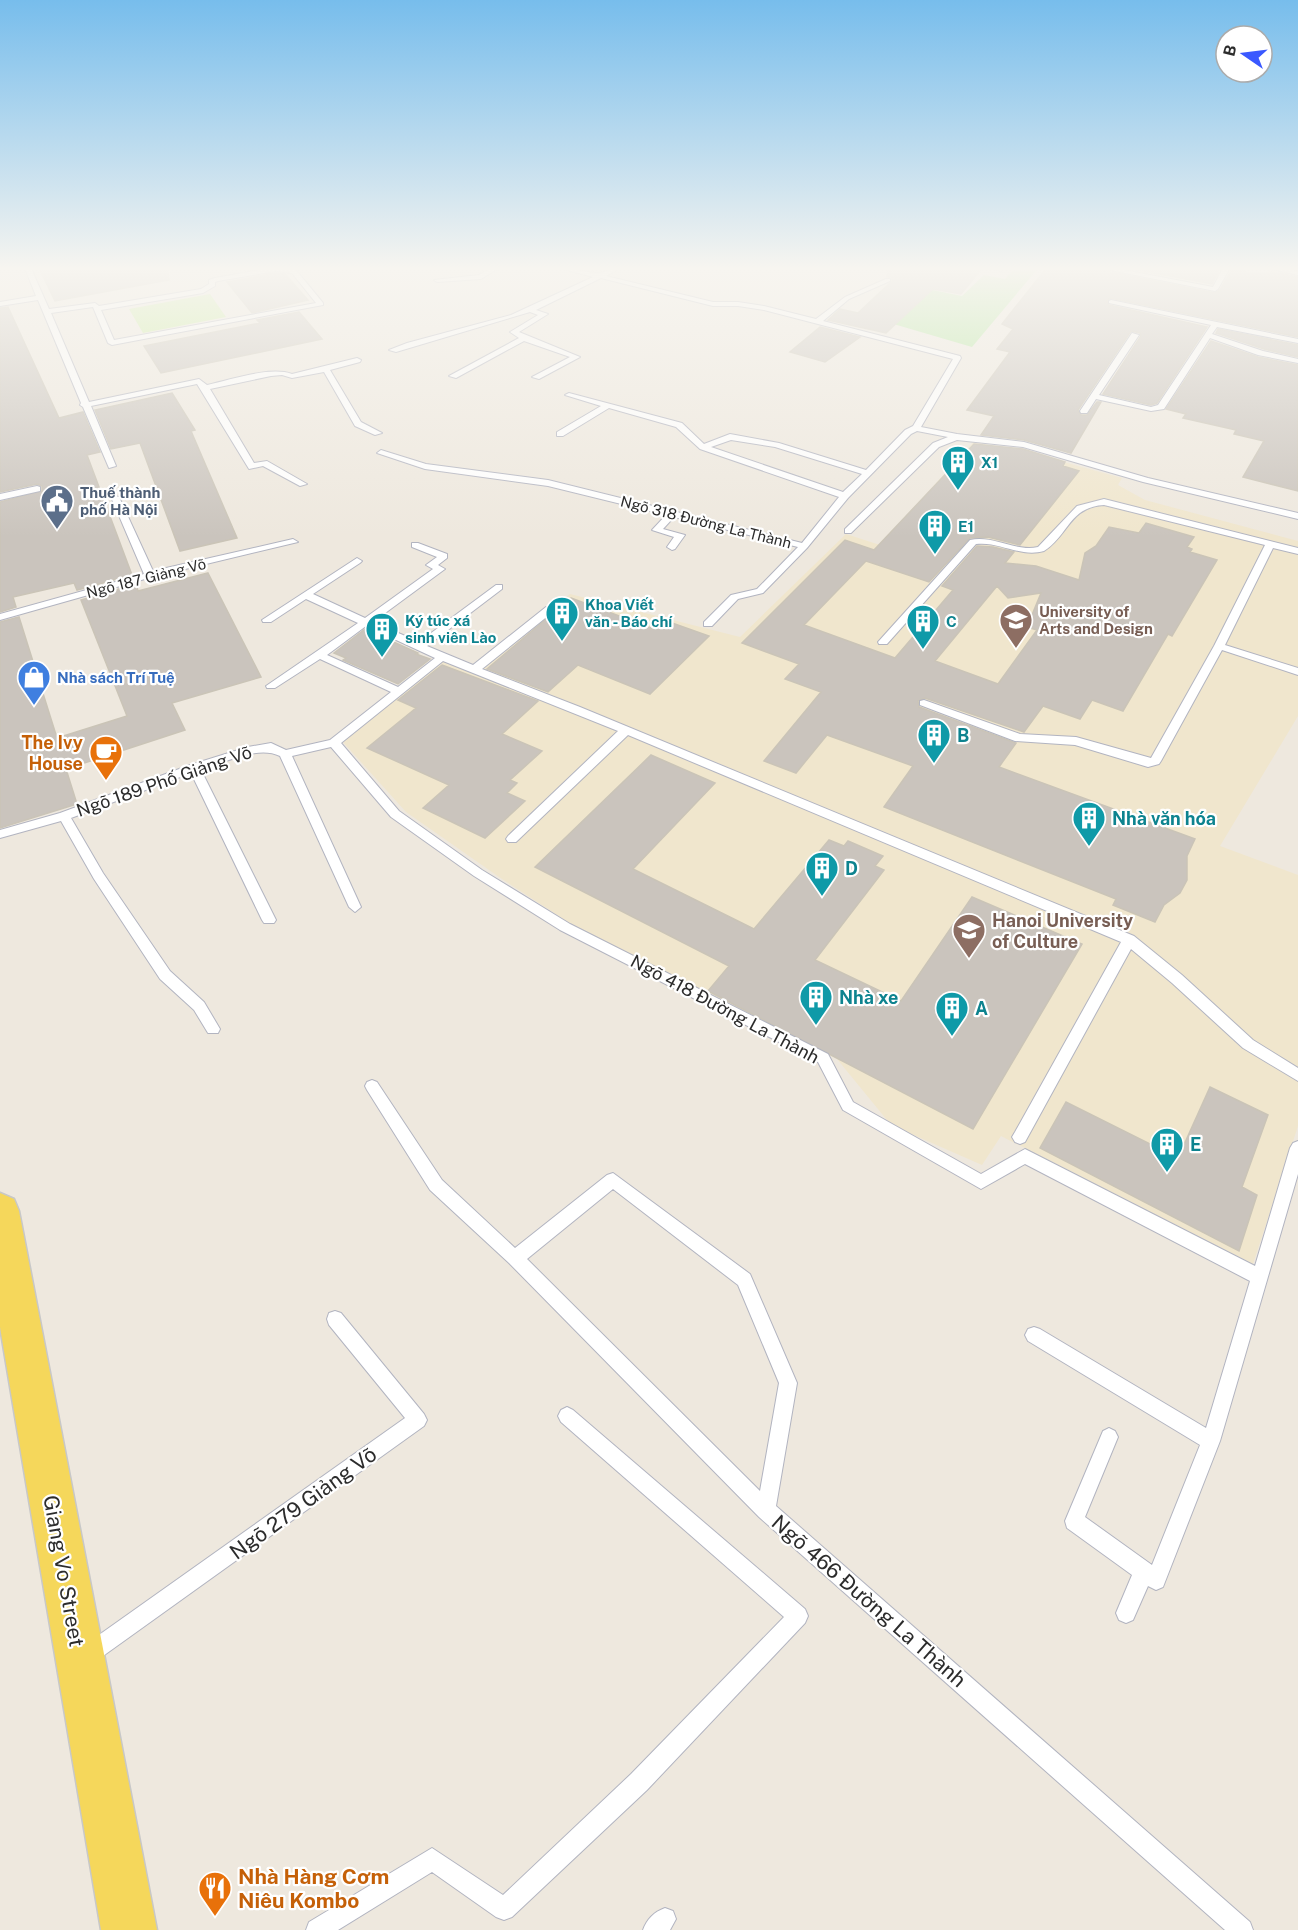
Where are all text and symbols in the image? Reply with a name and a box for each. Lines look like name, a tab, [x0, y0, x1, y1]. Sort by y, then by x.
north arrow	[1214, 24, 1274, 84]
text: B	[1219, 43, 1240, 58]
building icon: X1	[940, 444, 976, 491]
place label: X1	[981, 454, 998, 471]
public building icon: Thuế thành phố Hà Nội	[39, 483, 75, 530]
place label: Thuế thành phố Hà Nội	[80, 484, 161, 518]
street label: Ngõ 318 Đường La Thành	[619, 493, 793, 551]
building icon: E1	[917, 508, 953, 555]
place label: E1	[958, 518, 974, 535]
street label: Ngõ 187 Giảng Võ	[84, 555, 208, 601]
building icon: Khoa Viết văn - Báo chí	[544, 595, 580, 642]
place label: Khoa Viết văn - Báo chí	[585, 596, 673, 630]
school or university icon: University of Arts and Design	[998, 602, 1034, 649]
building icon: C	[905, 603, 941, 650]
place label: University of Arts and Design	[1039, 603, 1153, 637]
building icon: Ký túc xá sinh viên Lào	[364, 611, 400, 658]
place label: Ký túc xá sinh viên Lào	[405, 612, 497, 646]
place label: C	[946, 613, 957, 630]
shop icon: Nhà sách Trí Tuệ	[16, 659, 52, 706]
place label: Nhà sách Trí Tuệ	[57, 669, 175, 686]
building icon: B	[916, 717, 952, 764]
place label: B	[957, 725, 969, 746]
place label: The Ivy House	[21, 732, 83, 774]
cafe icon: The Ivy House	[88, 734, 124, 781]
street label: Ngõ 189 Phố Giảng Võ	[74, 741, 254, 821]
building icon: Nhà văn hóa	[1071, 800, 1107, 847]
place label: Nhà văn hóa	[1112, 808, 1216, 829]
building icon: D	[804, 850, 840, 897]
place label: D	[845, 858, 858, 879]
place label: Hanoi University of Culture	[992, 910, 1133, 952]
school or university icon: Hanoi University of Culture	[951, 912, 987, 959]
street label: Ngõ 418 Đường La Thành	[627, 950, 823, 1068]
building icon: Nhà xe	[798, 979, 834, 1026]
place label: Nhà xe	[839, 987, 898, 1008]
building icon: A	[934, 990, 970, 1037]
place label: A	[975, 998, 988, 1019]
building icon: E	[1149, 1126, 1185, 1173]
place label: E	[1190, 1134, 1201, 1155]
street label: Ngõ 279 Giảng Võ	[225, 1441, 381, 1565]
street label: Giang Vo Street	[38, 1493, 90, 1649]
street label: Ngõ 466 Đường La Thành	[767, 1510, 971, 1692]
place label: Nhà Hàng Cơm Niêu Kombo	[238, 1864, 389, 1913]
restaurant icon: Nhà Hàng Cơm Niêu Kombo	[197, 1870, 233, 1917]

